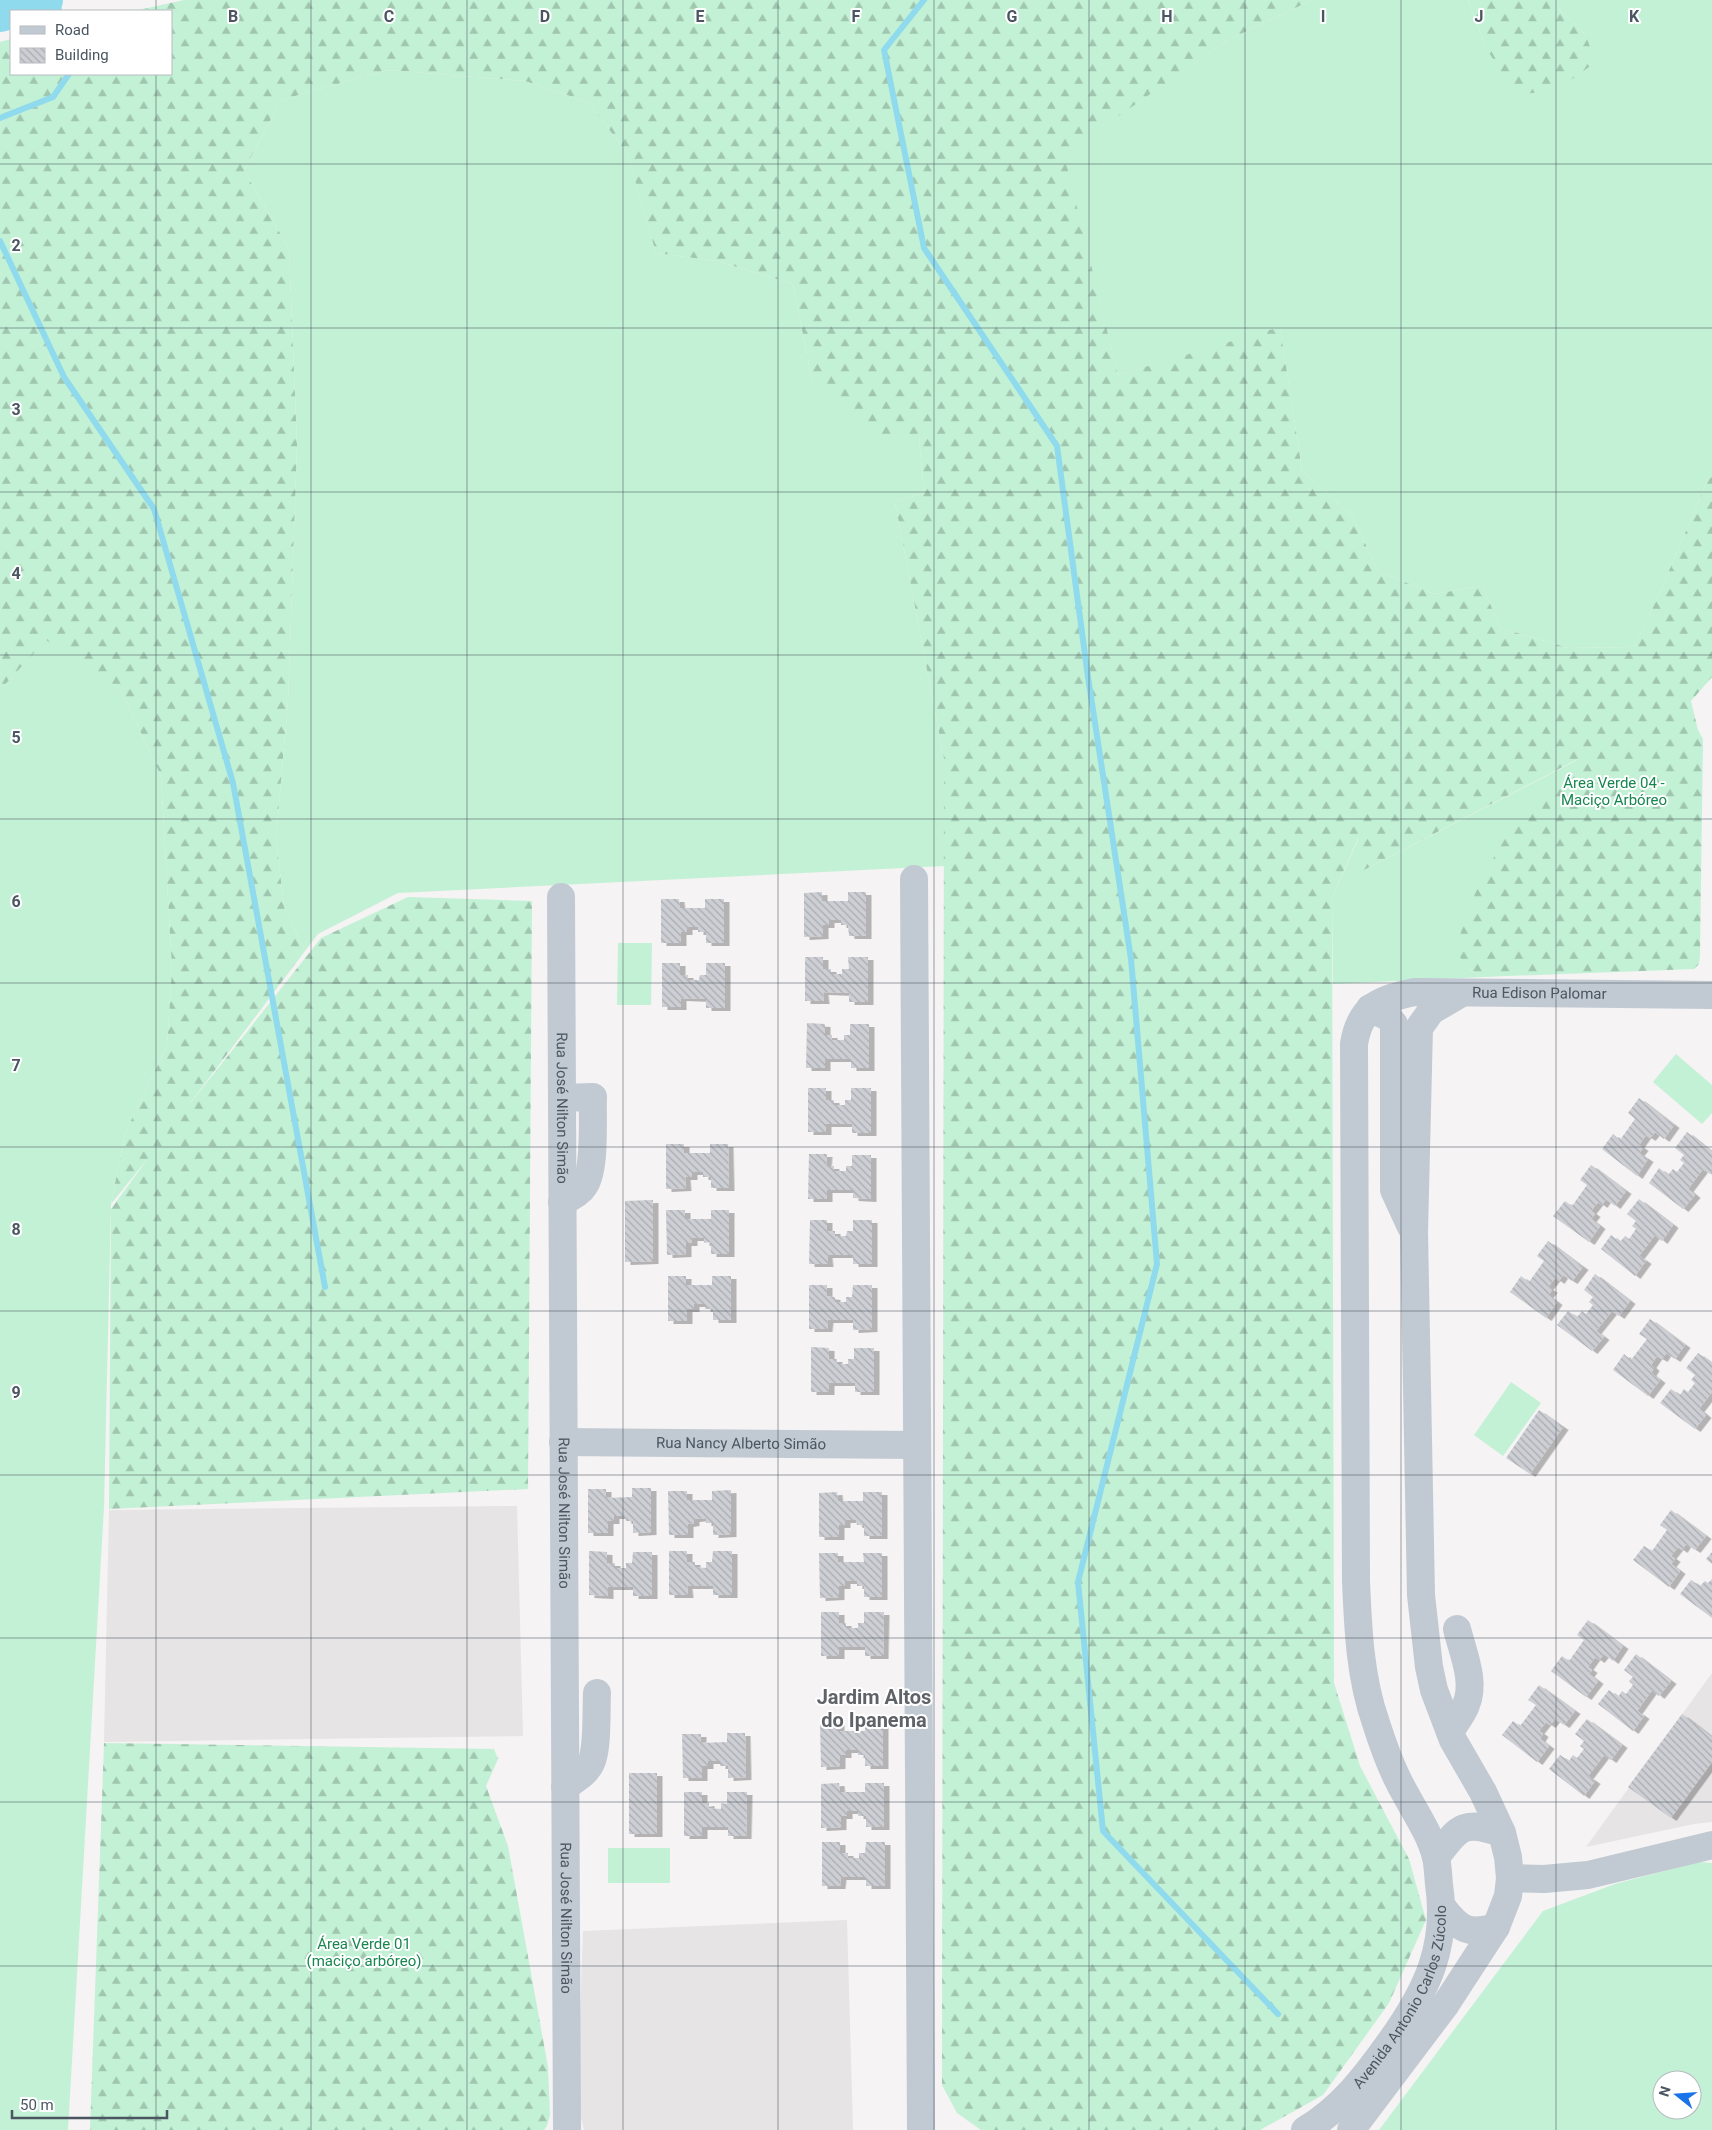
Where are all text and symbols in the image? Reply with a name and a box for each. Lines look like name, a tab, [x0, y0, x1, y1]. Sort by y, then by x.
text: B	[228, 7, 238, 26]
text: C	[384, 7, 394, 26]
text: D	[540, 7, 550, 26]
text: E	[696, 7, 705, 26]
text: F	[852, 7, 861, 26]
text: G	[1007, 7, 1018, 26]
text: H	[1161, 7, 1173, 26]
text: I	[1321, 7, 1325, 26]
text: J	[1475, 7, 1483, 26]
text: K	[1629, 7, 1640, 26]
legend	[10, 10, 172, 75]
text: Road	[55, 21, 89, 39]
text: Building	[55, 46, 109, 64]
text: 2	[11, 236, 21, 255]
text: 3	[11, 400, 21, 419]
text: 4	[11, 564, 21, 583]
text: 5	[11, 728, 21, 747]
park label: Área Verde 04 - Maciço Arbóreo	[1561, 774, 1667, 809]
text: 6	[11, 892, 21, 911]
street label: Rua Edison Palomar	[1472, 984, 1607, 1003]
street label: Rua José Nilton Simão	[553, 1032, 571, 1184]
text: 7	[11, 1056, 21, 1075]
text: 8	[11, 1220, 21, 1239]
text: 9	[11, 1383, 21, 1402]
street label: Rua Nancy Alberto Simão	[656, 1434, 826, 1453]
street label: Rua José Nilton Simão	[555, 1437, 573, 1589]
district label: Jardim Altos do Ipanema	[817, 1685, 931, 1732]
street label: Rua José Nilton Simão	[557, 1842, 575, 1994]
street label: Avenida Antonio Carlos Zúcolo	[1349, 1905, 1450, 2092]
park label: Área Verde 01 (maciço arbóreo)	[307, 1935, 421, 1970]
north arrow	[1652, 2070, 1702, 2120]
text: N	[1655, 2084, 1674, 2098]
scale bar	[12, 2088, 168, 2120]
text: 50 m	[20, 2096, 54, 2114]

